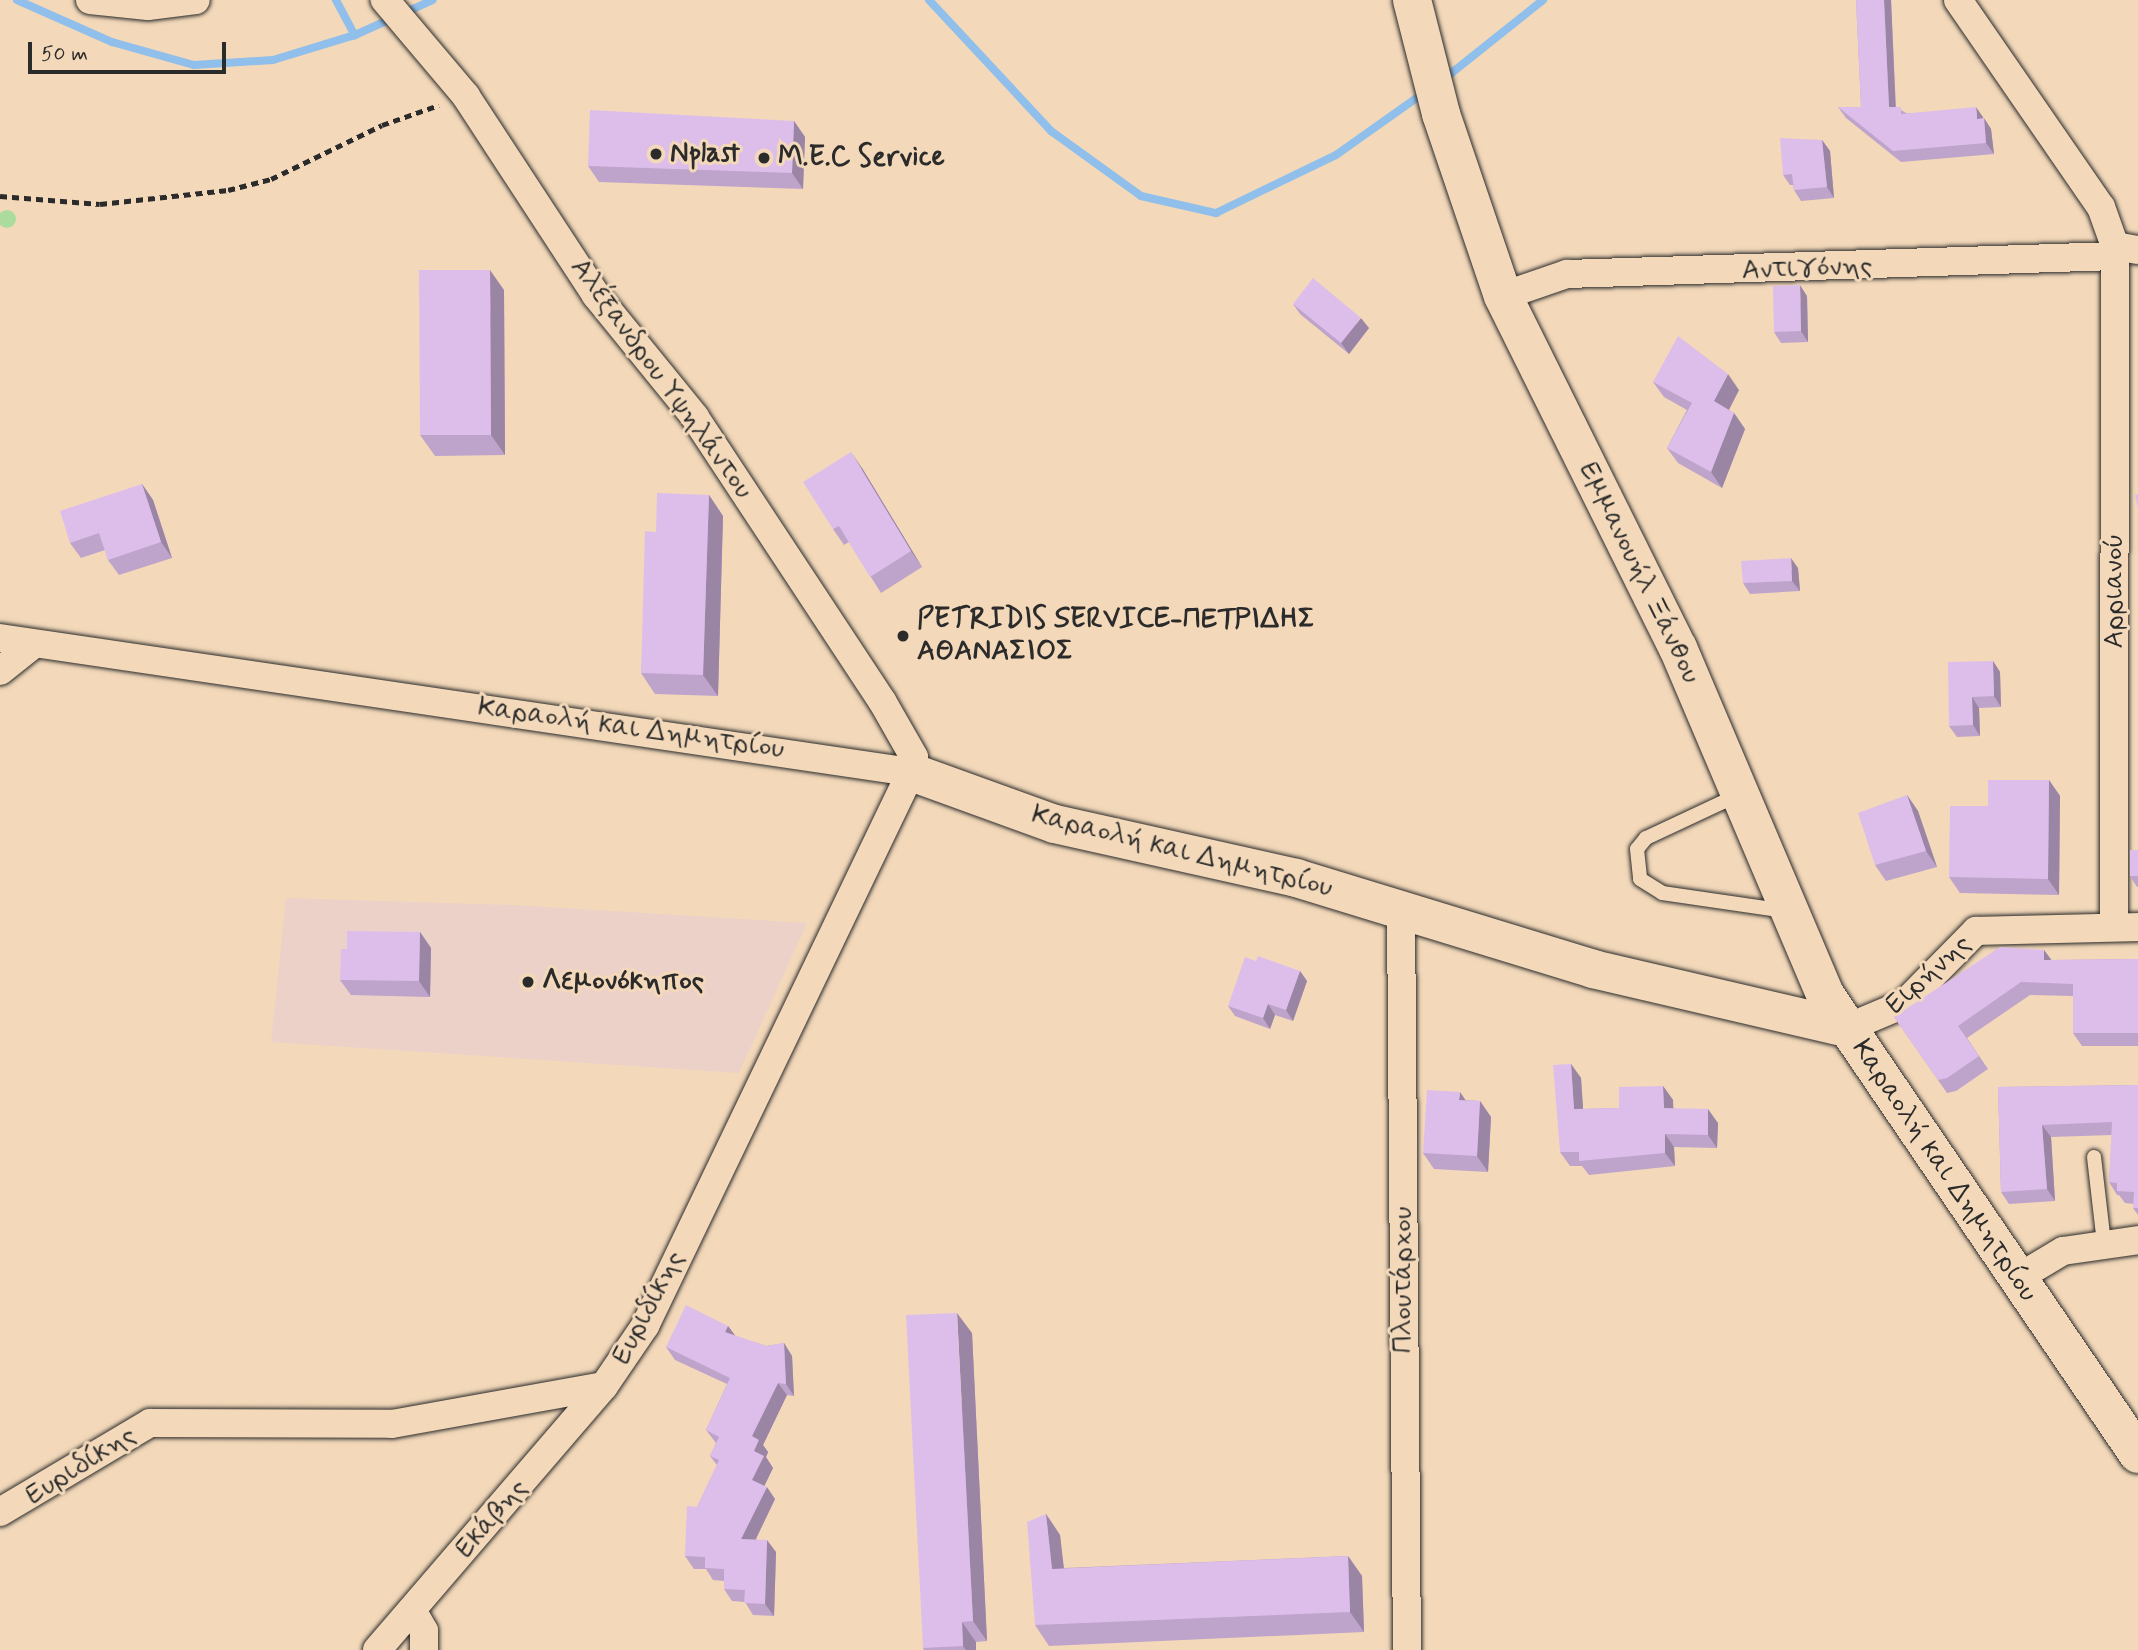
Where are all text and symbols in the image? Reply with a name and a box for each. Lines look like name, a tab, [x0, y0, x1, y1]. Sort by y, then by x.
scale bar	[32, 28, 229, 72]
text: 50 m	[41, 40, 88, 68]
place label: Nplast	[670, 137, 740, 171]
place label: M.E.C Service	[778, 141, 942, 175]
marker: Nplast	[648, 146, 664, 162]
marker: M.E.C Service	[756, 150, 772, 166]
street label: Αντιγόνης	[1741, 250, 1873, 288]
street label: Αλέξανδρου Υψηλάντου	[562, 252, 760, 506]
street label: Εμμανουήλ Ξάνθου	[1571, 457, 1707, 689]
street label: Αρριανού	[2098, 534, 2132, 648]
place label: PETRIDIS SERVICE-ΠΕΤΡΙΔΗΣ ΑΘΑΝΑΣΙΟΣ	[917, 603, 1319, 669]
marker: PETRIDIS SERVICE-ΠΕΤΡΙΔΗΣ ΑΘΑΝΑΣΙΟΣ	[895, 628, 911, 644]
street label: Καραολή και Δημητρίου	[476, 691, 786, 767]
street label: Καραολή και Δημητρίου	[1028, 798, 1336, 906]
street label: Ειρήνης	[1879, 928, 1979, 1022]
place label: Λεμονόκηπος	[542, 965, 704, 999]
marker: Λεμονόκηπος	[520, 974, 536, 990]
street label: Καραολή και Δημητρίου	[1844, 1034, 2044, 1308]
street label: Πλουτάρχου	[1387, 1207, 1421, 1353]
street label: Ευριδίκης	[605, 1245, 693, 1371]
street label: Ευριδίκης	[20, 1419, 142, 1513]
street label: Εκάβης	[448, 1473, 536, 1565]

